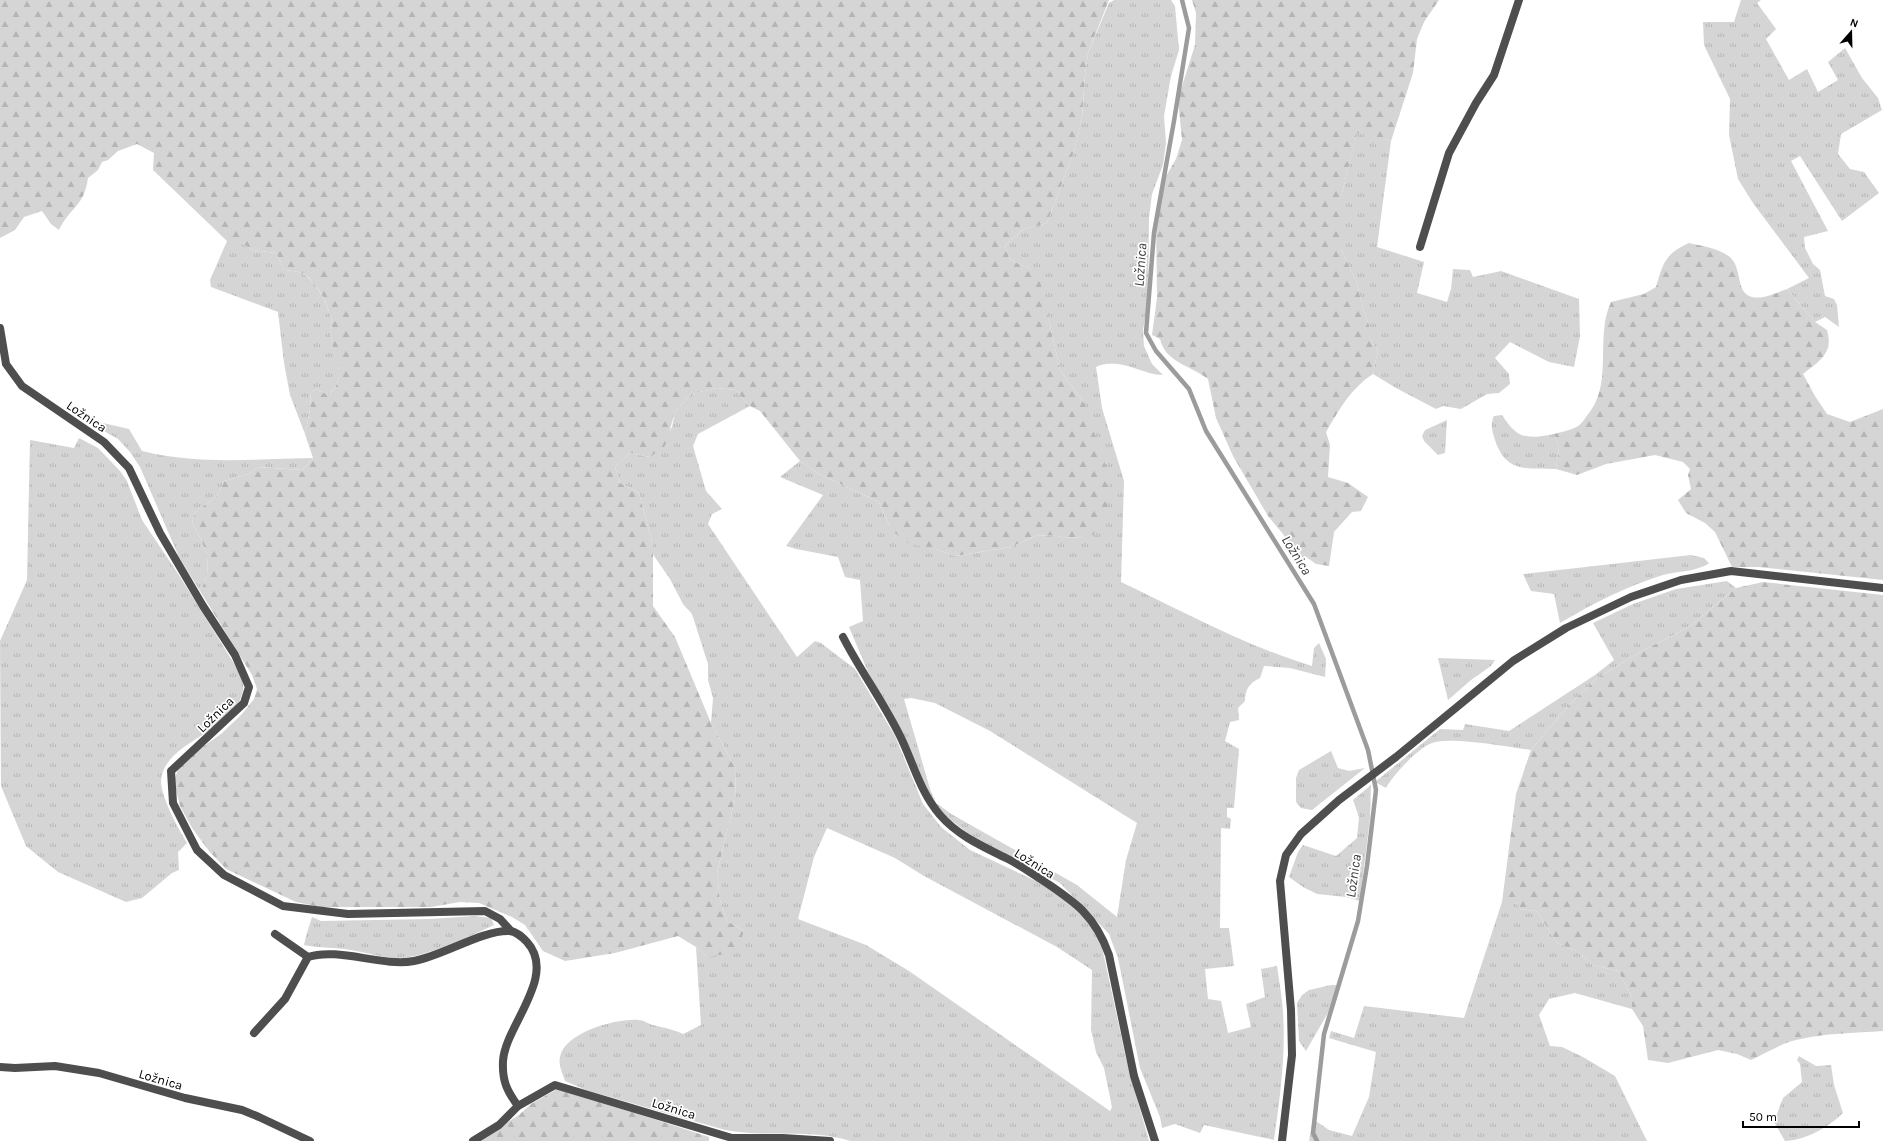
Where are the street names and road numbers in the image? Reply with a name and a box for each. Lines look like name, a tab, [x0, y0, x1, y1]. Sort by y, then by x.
street label: Ložnica	[64, 398, 110, 435]
street label: Ložnica	[194, 693, 237, 735]
street label: Ložnica	[1012, 845, 1058, 882]
street label: Ložnica	[137, 1066, 185, 1093]
street label: Ložnica	[650, 1095, 698, 1122]

